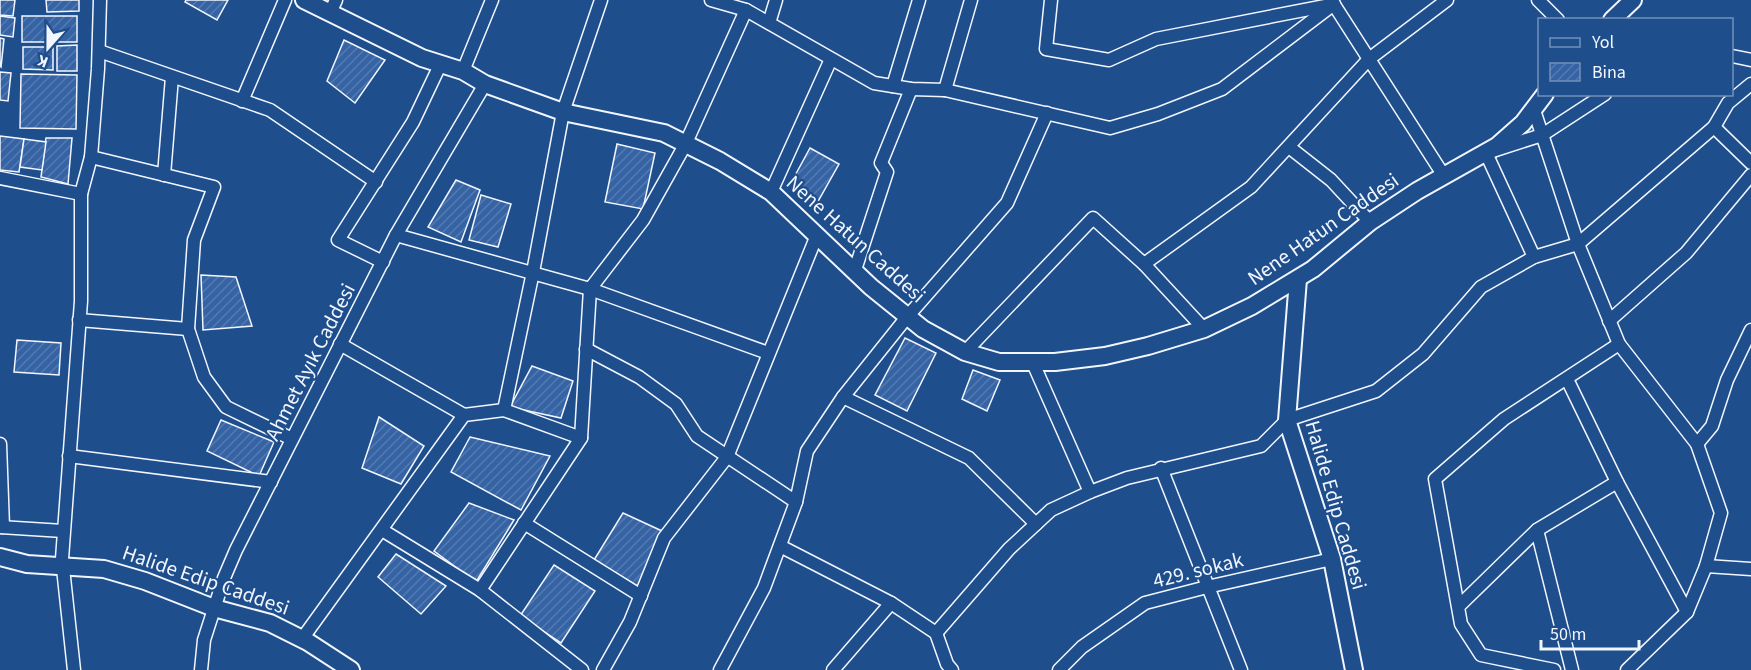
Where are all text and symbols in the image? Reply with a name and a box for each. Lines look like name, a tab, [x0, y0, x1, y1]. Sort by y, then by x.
north arrow	[18, 18, 78, 78]
legend	[1538, 18, 1733, 96]
text: Yol	[1591, 30, 1614, 55]
text: K	[34, 49, 52, 73]
text: Bina	[1592, 60, 1626, 85]
street label: Nene Hatun Caddesi	[1241, 165, 1405, 293]
street label: Nene Hatun Caddesi	[780, 168, 932, 310]
street label: Ahmet Ayık Caddesi	[257, 278, 363, 446]
street label: Halide Edip Caddesi	[1297, 417, 1375, 593]
street label: Halide Edip Caddesi	[118, 537, 294, 623]
street label: 429. sokak	[1150, 544, 1247, 596]
scale bar	[1541, 613, 1638, 651]
text: 50 m	[1550, 622, 1586, 647]

